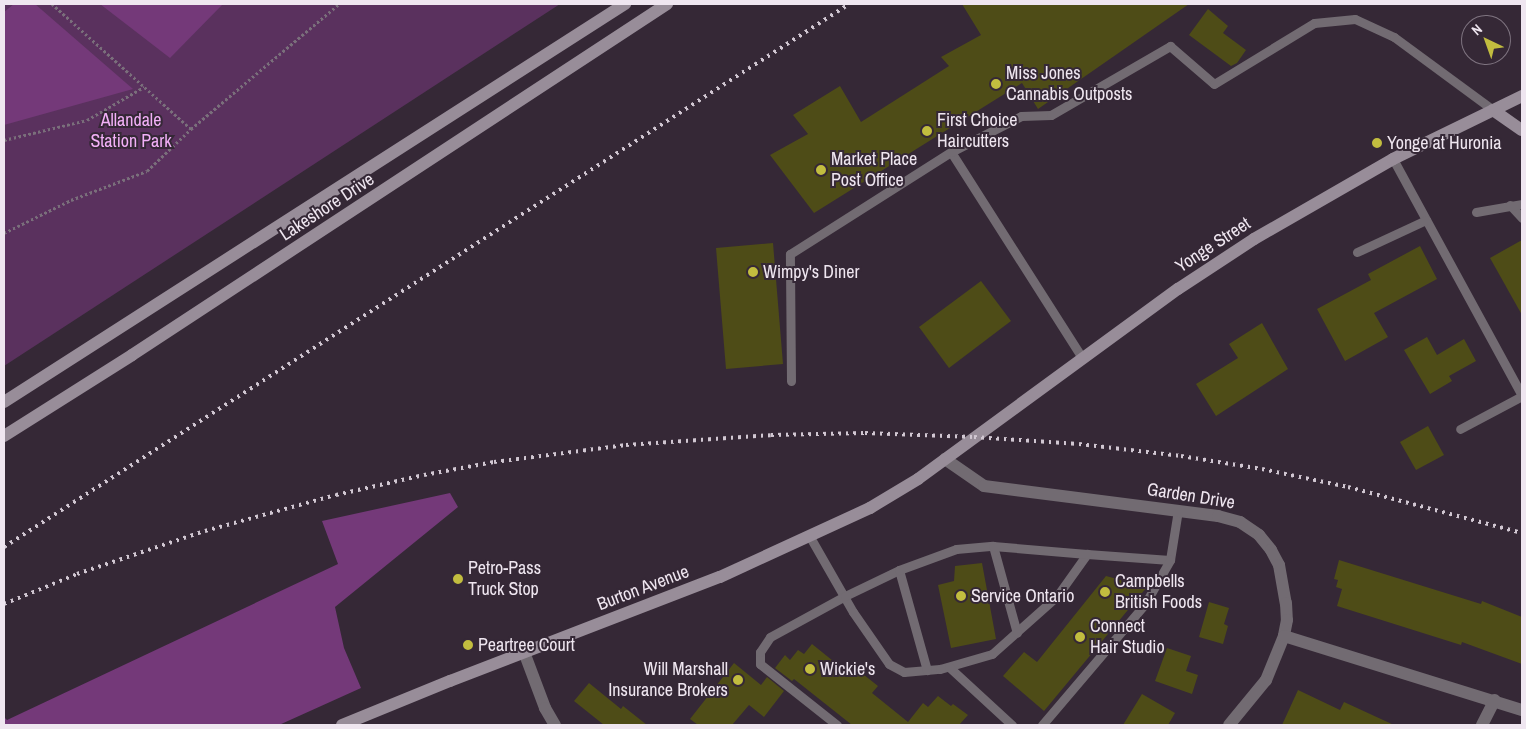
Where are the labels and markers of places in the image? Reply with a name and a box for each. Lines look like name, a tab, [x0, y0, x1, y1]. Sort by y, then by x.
place label: Miss Jones Cannabis Outposts	[1006, 63, 1132, 106]
marker: Miss Jones Cannabis Outposts	[990, 78, 1002, 90]
place label: First Choice Haircutters	[937, 110, 1017, 152]
marker: First Choice Haircutters	[921, 125, 933, 137]
place label: Yonge at Huronia	[1387, 132, 1502, 154]
marker: Yonge at Huronia	[1371, 137, 1383, 149]
place label: Market Place Post Office	[831, 149, 917, 192]
marker: Market Place Post Office	[815, 164, 827, 176]
place label: Wimpy's Diner	[763, 261, 859, 283]
marker: Wimpy's Diner	[747, 266, 759, 278]
place label: Petro-Pass Truck Stop	[468, 558, 541, 600]
place label: Campbells British Foods	[1115, 571, 1202, 614]
marker: Petro-Pass Truck Stop	[452, 573, 464, 585]
place label: Service Ontario	[971, 585, 1074, 607]
marker: Campbells British Foods	[1099, 586, 1111, 598]
marker: Service Ontario	[955, 590, 967, 602]
place label: Connect Hair Studio	[1090, 616, 1165, 659]
marker: Connect Hair Studio	[1074, 631, 1086, 643]
place label: Peartree Court	[478, 634, 575, 656]
marker: Peartree Court	[462, 639, 474, 651]
place label: Wickie's	[820, 658, 875, 680]
place label: Will Marshall Insurance Brokers	[608, 659, 728, 702]
marker: Wickie's	[804, 663, 816, 675]
marker: Will Marshall Insurance Brokers	[732, 674, 744, 686]

